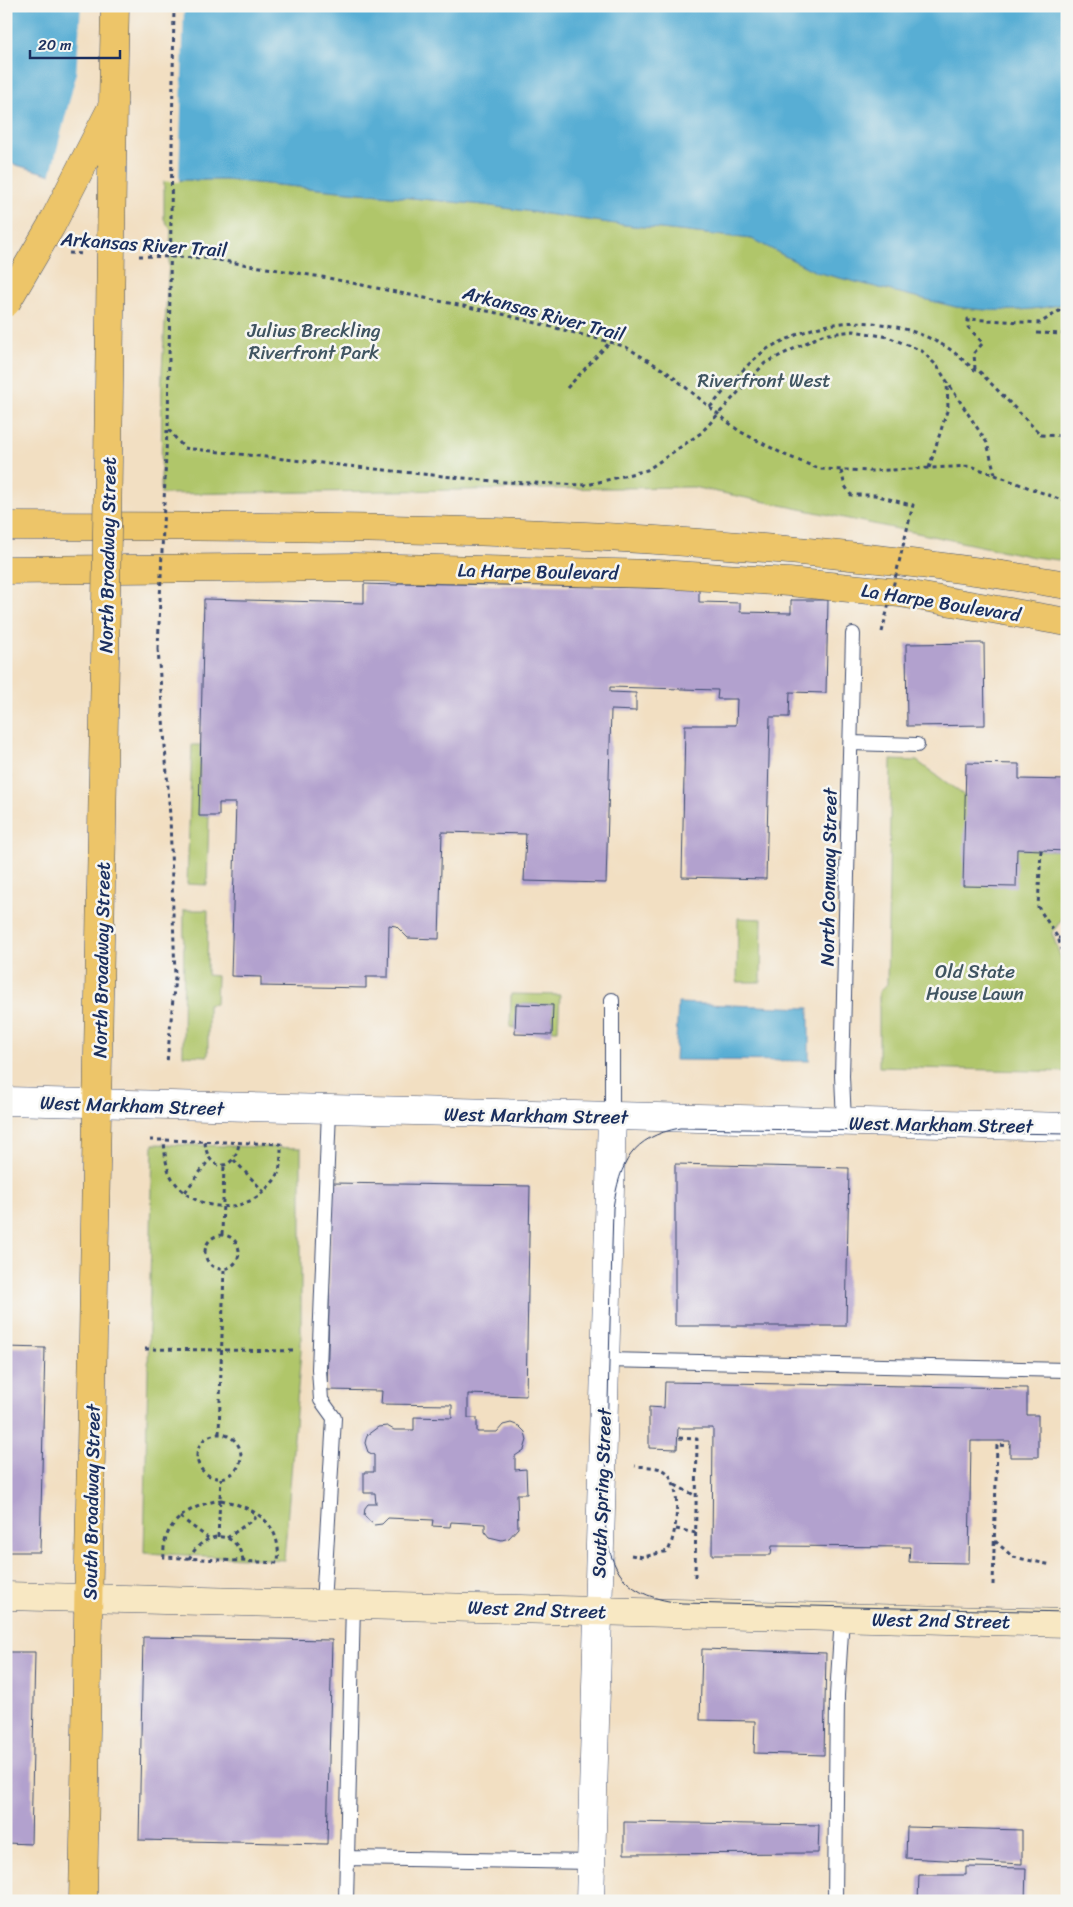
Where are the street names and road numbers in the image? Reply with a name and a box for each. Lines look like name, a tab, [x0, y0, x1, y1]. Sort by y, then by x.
street label: Arkansas River Trail	[59, 222, 229, 267]
street label: Arkansas River Trail	[458, 276, 629, 351]
street label: North Broadway Street	[89, 457, 126, 653]
street label: La Harpe Boulevard	[457, 554, 621, 589]
street label: La Harpe Boulevard	[859, 574, 1025, 632]
street label: North Conway Street	[810, 786, 847, 966]
street label: North Broadway Street	[83, 862, 120, 1058]
street label: West Markham Street	[39, 1086, 226, 1125]
street label: West Markham Street	[444, 1097, 630, 1134]
street label: West Markham Street	[849, 1106, 1035, 1143]
street label: South Broadway Street	[73, 1402, 110, 1600]
street label: South Spring Street	[582, 1406, 621, 1579]
street label: West 2nd Street	[467, 1591, 607, 1628]
street label: West 2nd Street	[871, 1603, 1011, 1638]

